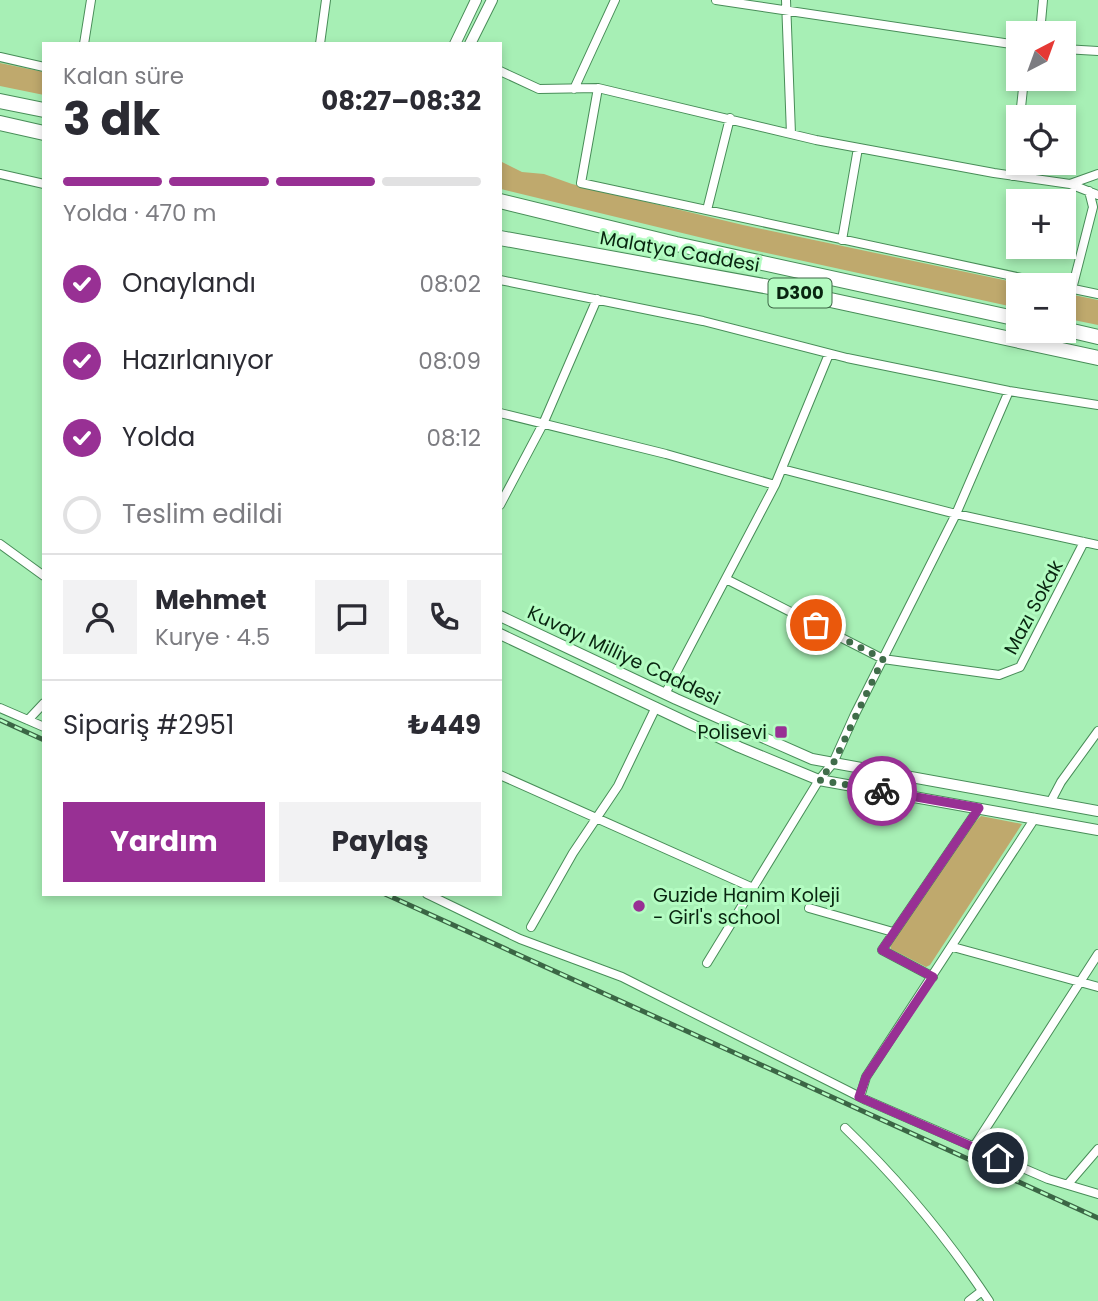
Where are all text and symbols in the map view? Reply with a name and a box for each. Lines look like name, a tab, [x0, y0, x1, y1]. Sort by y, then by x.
north arrow	[1006, 21, 1076, 91]
map controls	[1006, 21, 1076, 343]
text: Kalan süre	[63, 60, 184, 92]
text: 08:27–08:32	[321, 83, 481, 119]
text: 3 dk	[63, 87, 160, 151]
button: locate	[1006, 105, 1076, 175]
button: +	[1006, 189, 1076, 259]
text: Yolda · 470 m	[63, 197, 216, 229]
street label: Malatya Caddesi	[598, 224, 762, 279]
icon: check	[63, 265, 101, 303]
text: Onaylandı	[122, 265, 256, 301]
text: 08:02	[419, 268, 481, 300]
button: −	[1006, 273, 1076, 343]
road number: D300	[768, 278, 832, 307]
icon: check	[63, 342, 101, 380]
text: Hazırlanıyor	[122, 342, 273, 378]
text: 08:09	[418, 345, 481, 377]
icon: check	[63, 419, 101, 457]
text: Yolda	[122, 419, 195, 455]
text: 08:12	[427, 422, 481, 454]
text: Teslim edildi	[122, 496, 283, 532]
street label: Mazı Sokak	[997, 555, 1070, 659]
button: person	[63, 580, 137, 654]
button: chat	[315, 580, 389, 654]
button: phone	[407, 580, 481, 654]
text: Mehmet	[155, 582, 267, 618]
pin	[786, 595, 846, 655]
street label: Kuvayı Milliye Caddesi	[523, 599, 725, 712]
icon: bag	[797, 606, 835, 644]
text: Kurye · 4.5	[155, 621, 270, 653]
text: Sipariş #2951	[63, 707, 234, 743]
text: ₺449	[408, 707, 481, 743]
place label: Polisevi	[697, 719, 767, 746]
marker: Polisevi	[773, 724, 789, 740]
courier	[847, 756, 917, 826]
icon: bike	[863, 772, 901, 810]
button: Yardım	[63, 802, 265, 882]
button: Paylaş	[279, 802, 481, 882]
place label: Guzide Hanim Koleji - Girl's school	[653, 882, 840, 931]
marker: Guzide Hanim Koleji - Girl's school	[631, 898, 647, 914]
pin	[968, 1128, 1028, 1188]
icon: home	[979, 1139, 1017, 1177]

